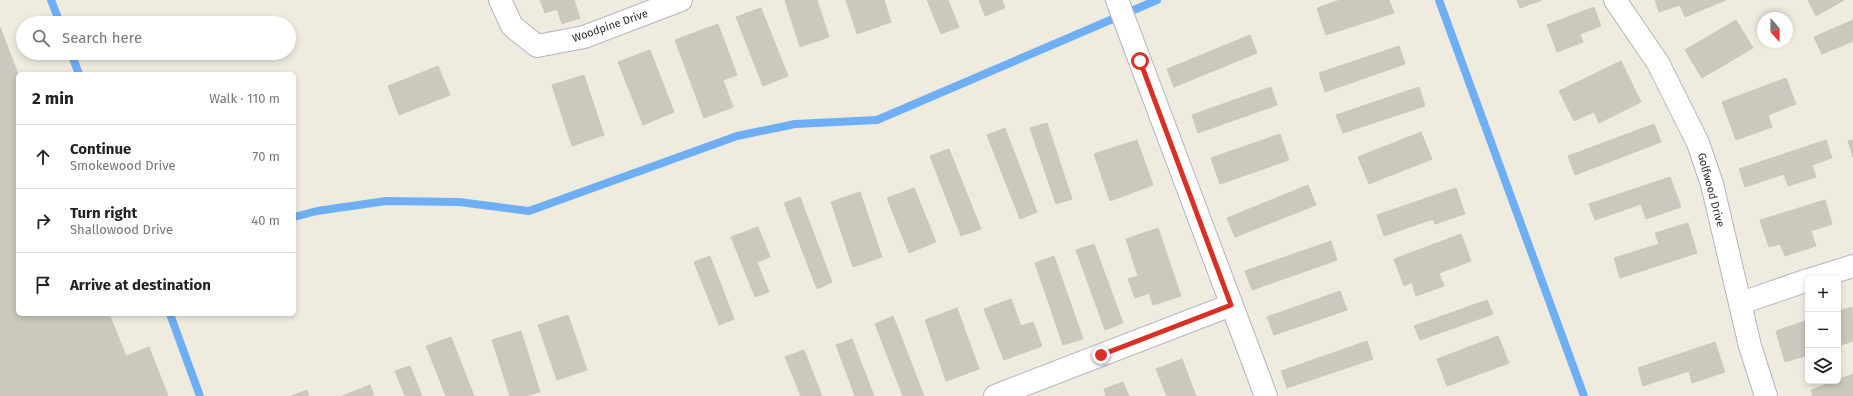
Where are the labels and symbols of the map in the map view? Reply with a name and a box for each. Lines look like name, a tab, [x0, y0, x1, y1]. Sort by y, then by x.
street label: Woodpine Drive	[570, 7, 650, 45]
north arrow	[1757, 12, 1793, 48]
route start	[1131, 52, 1149, 70]
street label: Golfwood Drive	[1695, 151, 1727, 229]
route end	[1092, 346, 1110, 364]

